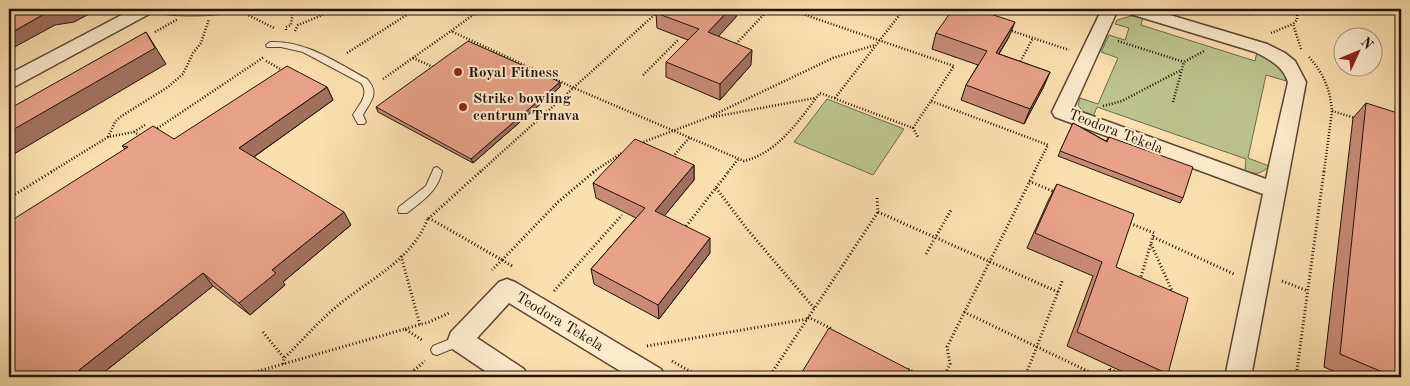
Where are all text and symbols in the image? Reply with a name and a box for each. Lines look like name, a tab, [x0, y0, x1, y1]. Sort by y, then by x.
north arrow	[1332, 28, 1382, 78]
text: N	[1358, 35, 1376, 53]
marker: Royal Fitness	[452, 66, 464, 78]
place label: Royal Fitness	[468, 66, 559, 81]
place label: Strike bowling centrum Trnava	[473, 92, 580, 124]
marker: Strike bowling centrum Trnava	[457, 101, 469, 113]
street label: Teodora Tekela	[1066, 108, 1165, 157]
street label: Teodora Tekela	[513, 290, 606, 355]

